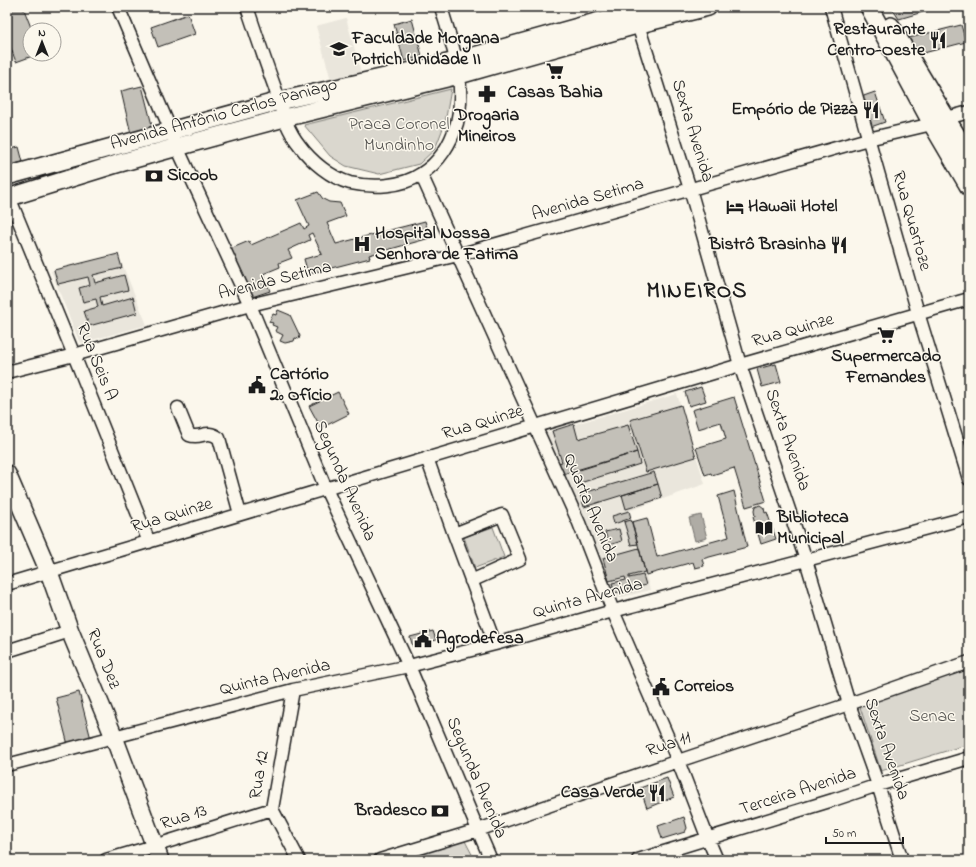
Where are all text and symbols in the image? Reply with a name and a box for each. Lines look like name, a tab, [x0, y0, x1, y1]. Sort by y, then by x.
place label: Restaurante Centro-Oeste	[827, 17, 926, 64]
north arrow	[22, 22, 62, 62]
text: N	[38, 25, 46, 41]
place label: Faculdade Morgana Potrich Unidade II	[351, 26, 500, 73]
restaurant icon: Restaurante Centro-Oeste	[928, 30, 948, 50]
school or university icon: Faculdade Morgana Potrich Unidade II	[329, 39, 349, 59]
supermarket icon: Casas Bahia	[545, 61, 565, 81]
street label: Avenida Antônio Carlos Paniago	[108, 72, 341, 159]
street label: Sexta Avenida	[664, 76, 720, 186]
place label: Casas Bahia	[507, 80, 603, 106]
pharmacy icon: Drogaria Mineiros	[477, 84, 497, 104]
place label: Empório de Pizza	[731, 97, 858, 123]
restaurant icon: Empório de Pizza	[861, 100, 881, 120]
place label: Drogaria Mineiros	[454, 103, 520, 150]
park label: Praca Coronel Mundinho	[349, 112, 450, 159]
place label: Sicoob	[167, 163, 218, 189]
bank icon: Sicoob	[144, 166, 164, 186]
street label: Rua Quartoze	[884, 168, 938, 275]
street label: Avenida Setima	[529, 172, 647, 228]
place label: Hawaii Hotel	[748, 194, 838, 220]
hotel icon: Hawaii Hotel	[725, 197, 745, 217]
place label: Hospital Nossa Senhora de Fatima	[375, 221, 519, 268]
place label: Bistrô Brasinha	[708, 232, 826, 258]
hospital icon: Hospital Nossa Senhora de Fatima	[352, 234, 372, 254]
restaurant icon: Bistrô Brasinha	[829, 235, 849, 255]
street label: Avenida Setima	[216, 254, 334, 308]
district label: MINEIROS	[647, 276, 747, 308]
street label: Rua Quinze	[749, 307, 838, 355]
street label: Rua Seis A	[69, 319, 123, 405]
supermarket icon: Supermercado Fernandes	[876, 325, 896, 345]
place label: Supermercado Fernandes	[831, 344, 941, 391]
place label: Cartório 2º Ofício	[269, 362, 332, 409]
public building icon: Cartório 2º Ofício	[247, 375, 267, 395]
street label: Sexta Avenida	[757, 385, 817, 495]
street label: Rua Quinze	[439, 398, 528, 448]
street label: Segunda Avenida	[305, 416, 382, 546]
street label: Quarta Avenida	[555, 450, 625, 566]
street label: Rua Quinze	[128, 491, 217, 541]
place label: Biblioteca Municipal	[776, 505, 849, 552]
library icon: Biblioteca Municipal	[754, 518, 774, 538]
street label: Quinta Avenida	[530, 572, 646, 626]
street label: Rua Dez	[79, 625, 127, 694]
place label: Agrodefesa	[436, 626, 524, 653]
public building icon: Agrodefesa	[413, 629, 433, 649]
street label: Quinta Avenida	[217, 653, 333, 703]
place label: Correios	[674, 674, 734, 700]
public building icon: Correios	[651, 677, 671, 697]
street label: Sexta Avenida	[856, 694, 916, 804]
park label: Senac	[909, 704, 955, 730]
street label: Segunda Avenida	[438, 713, 513, 843]
street label: Rua 11	[643, 725, 695, 765]
street label: Rua 12	[243, 749, 277, 801]
street label: Terceira Avenida	[736, 761, 860, 823]
place label: Casa Verde	[561, 780, 645, 806]
restaurant icon: Casa Verde	[647, 783, 667, 803]
street label: Rua 13	[157, 798, 211, 838]
place label: Bradesco	[354, 798, 427, 824]
bank icon: Bradesco	[430, 801, 450, 821]
scale bar	[826, 819, 903, 845]
text: 50 m	[832, 825, 856, 843]

